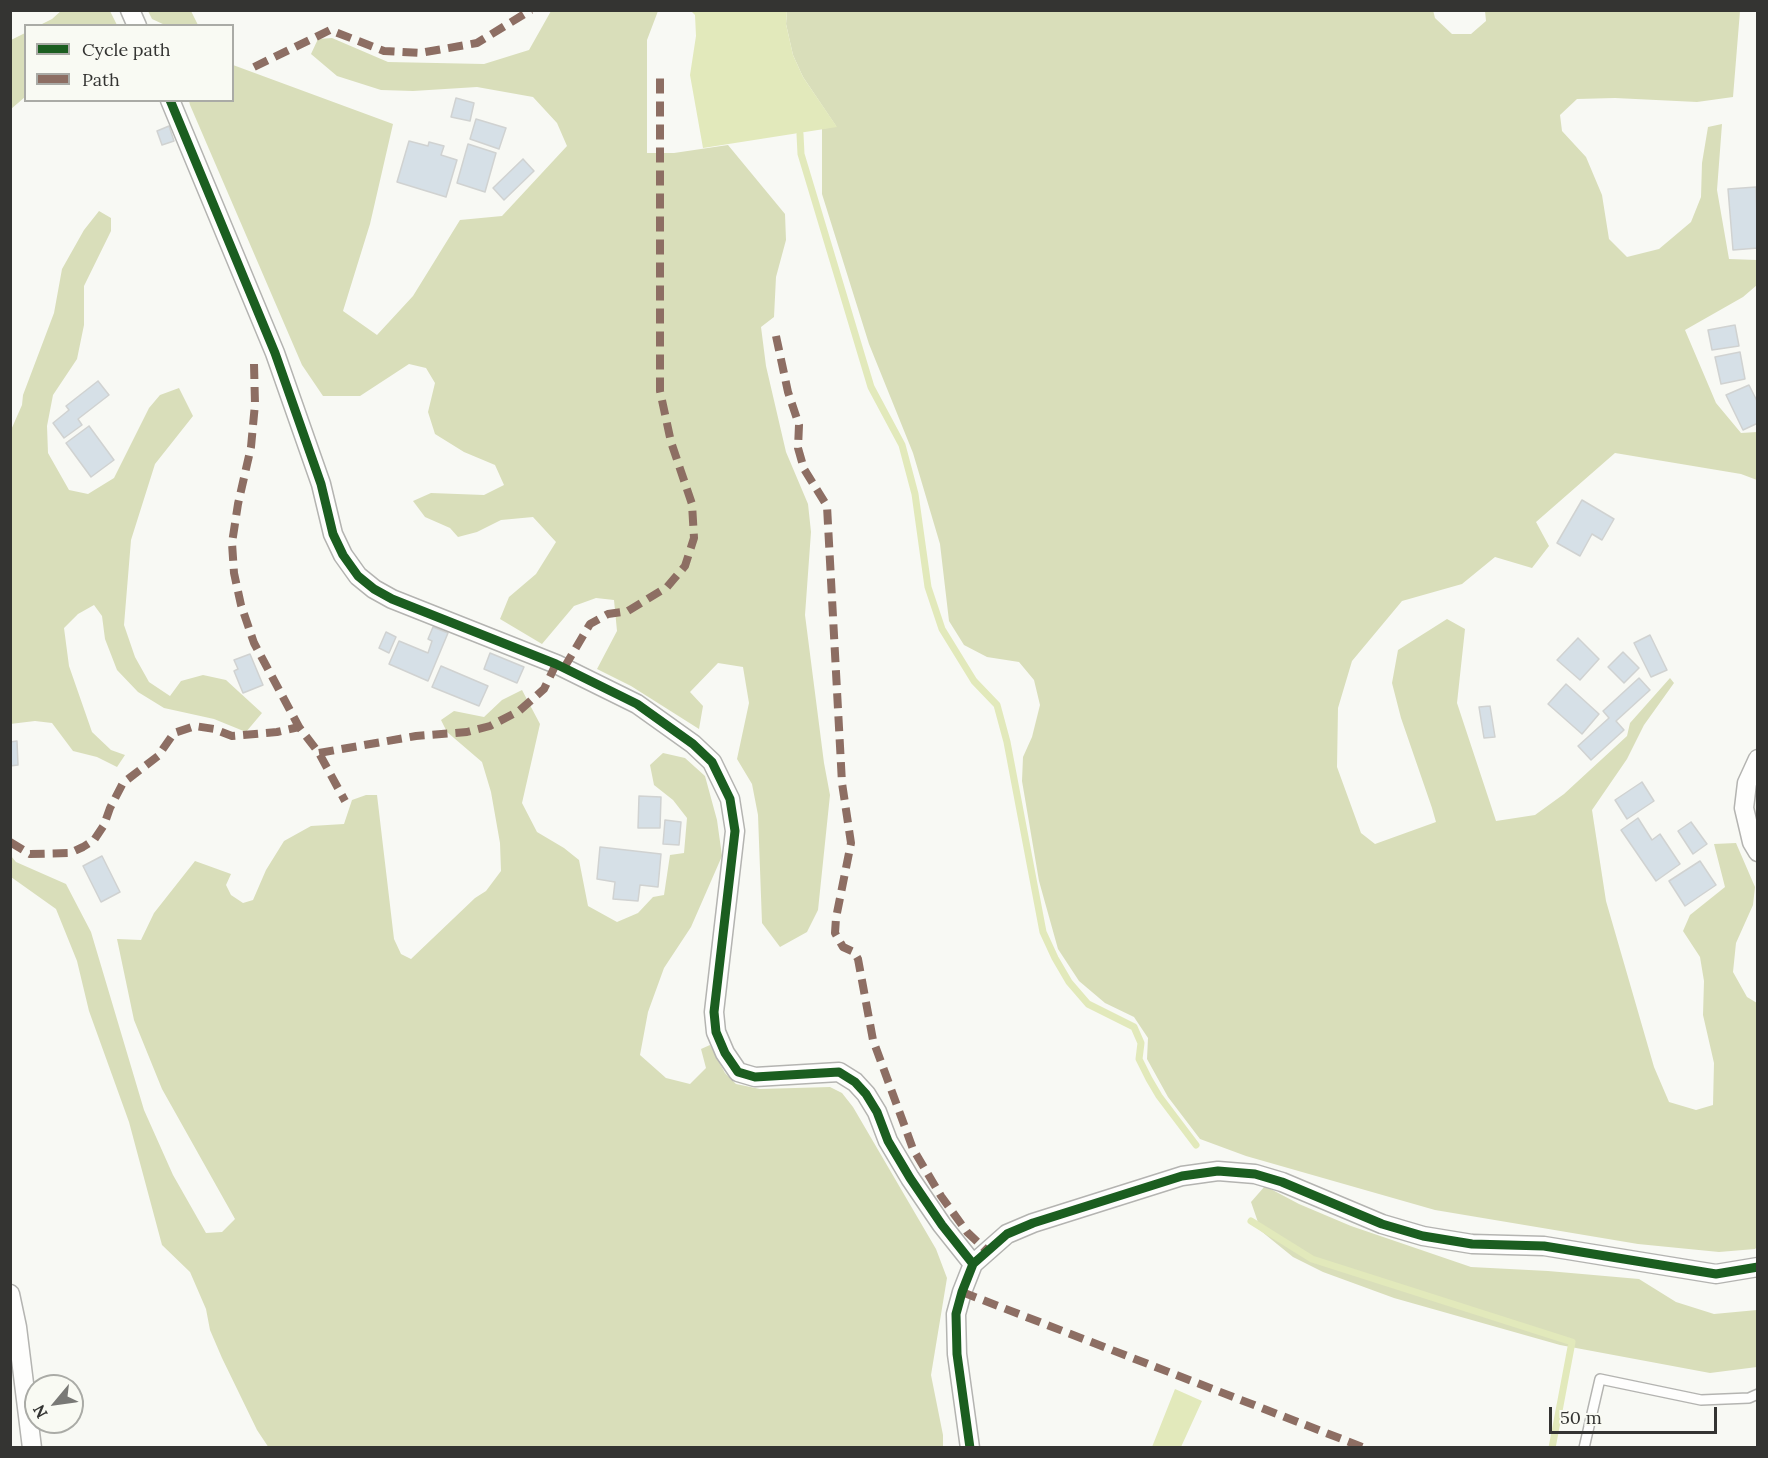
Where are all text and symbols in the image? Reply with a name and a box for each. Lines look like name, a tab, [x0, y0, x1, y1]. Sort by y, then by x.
legend	[24, 24, 234, 102]
text: Cycle path	[82, 38, 171, 61]
text: Path	[82, 68, 120, 91]
north arrow	[24, 1374, 84, 1434]
scale bar	[1552, 1395, 1720, 1433]
text: N	[28, 1401, 52, 1422]
text: 50 m	[1560, 1406, 1602, 1429]

